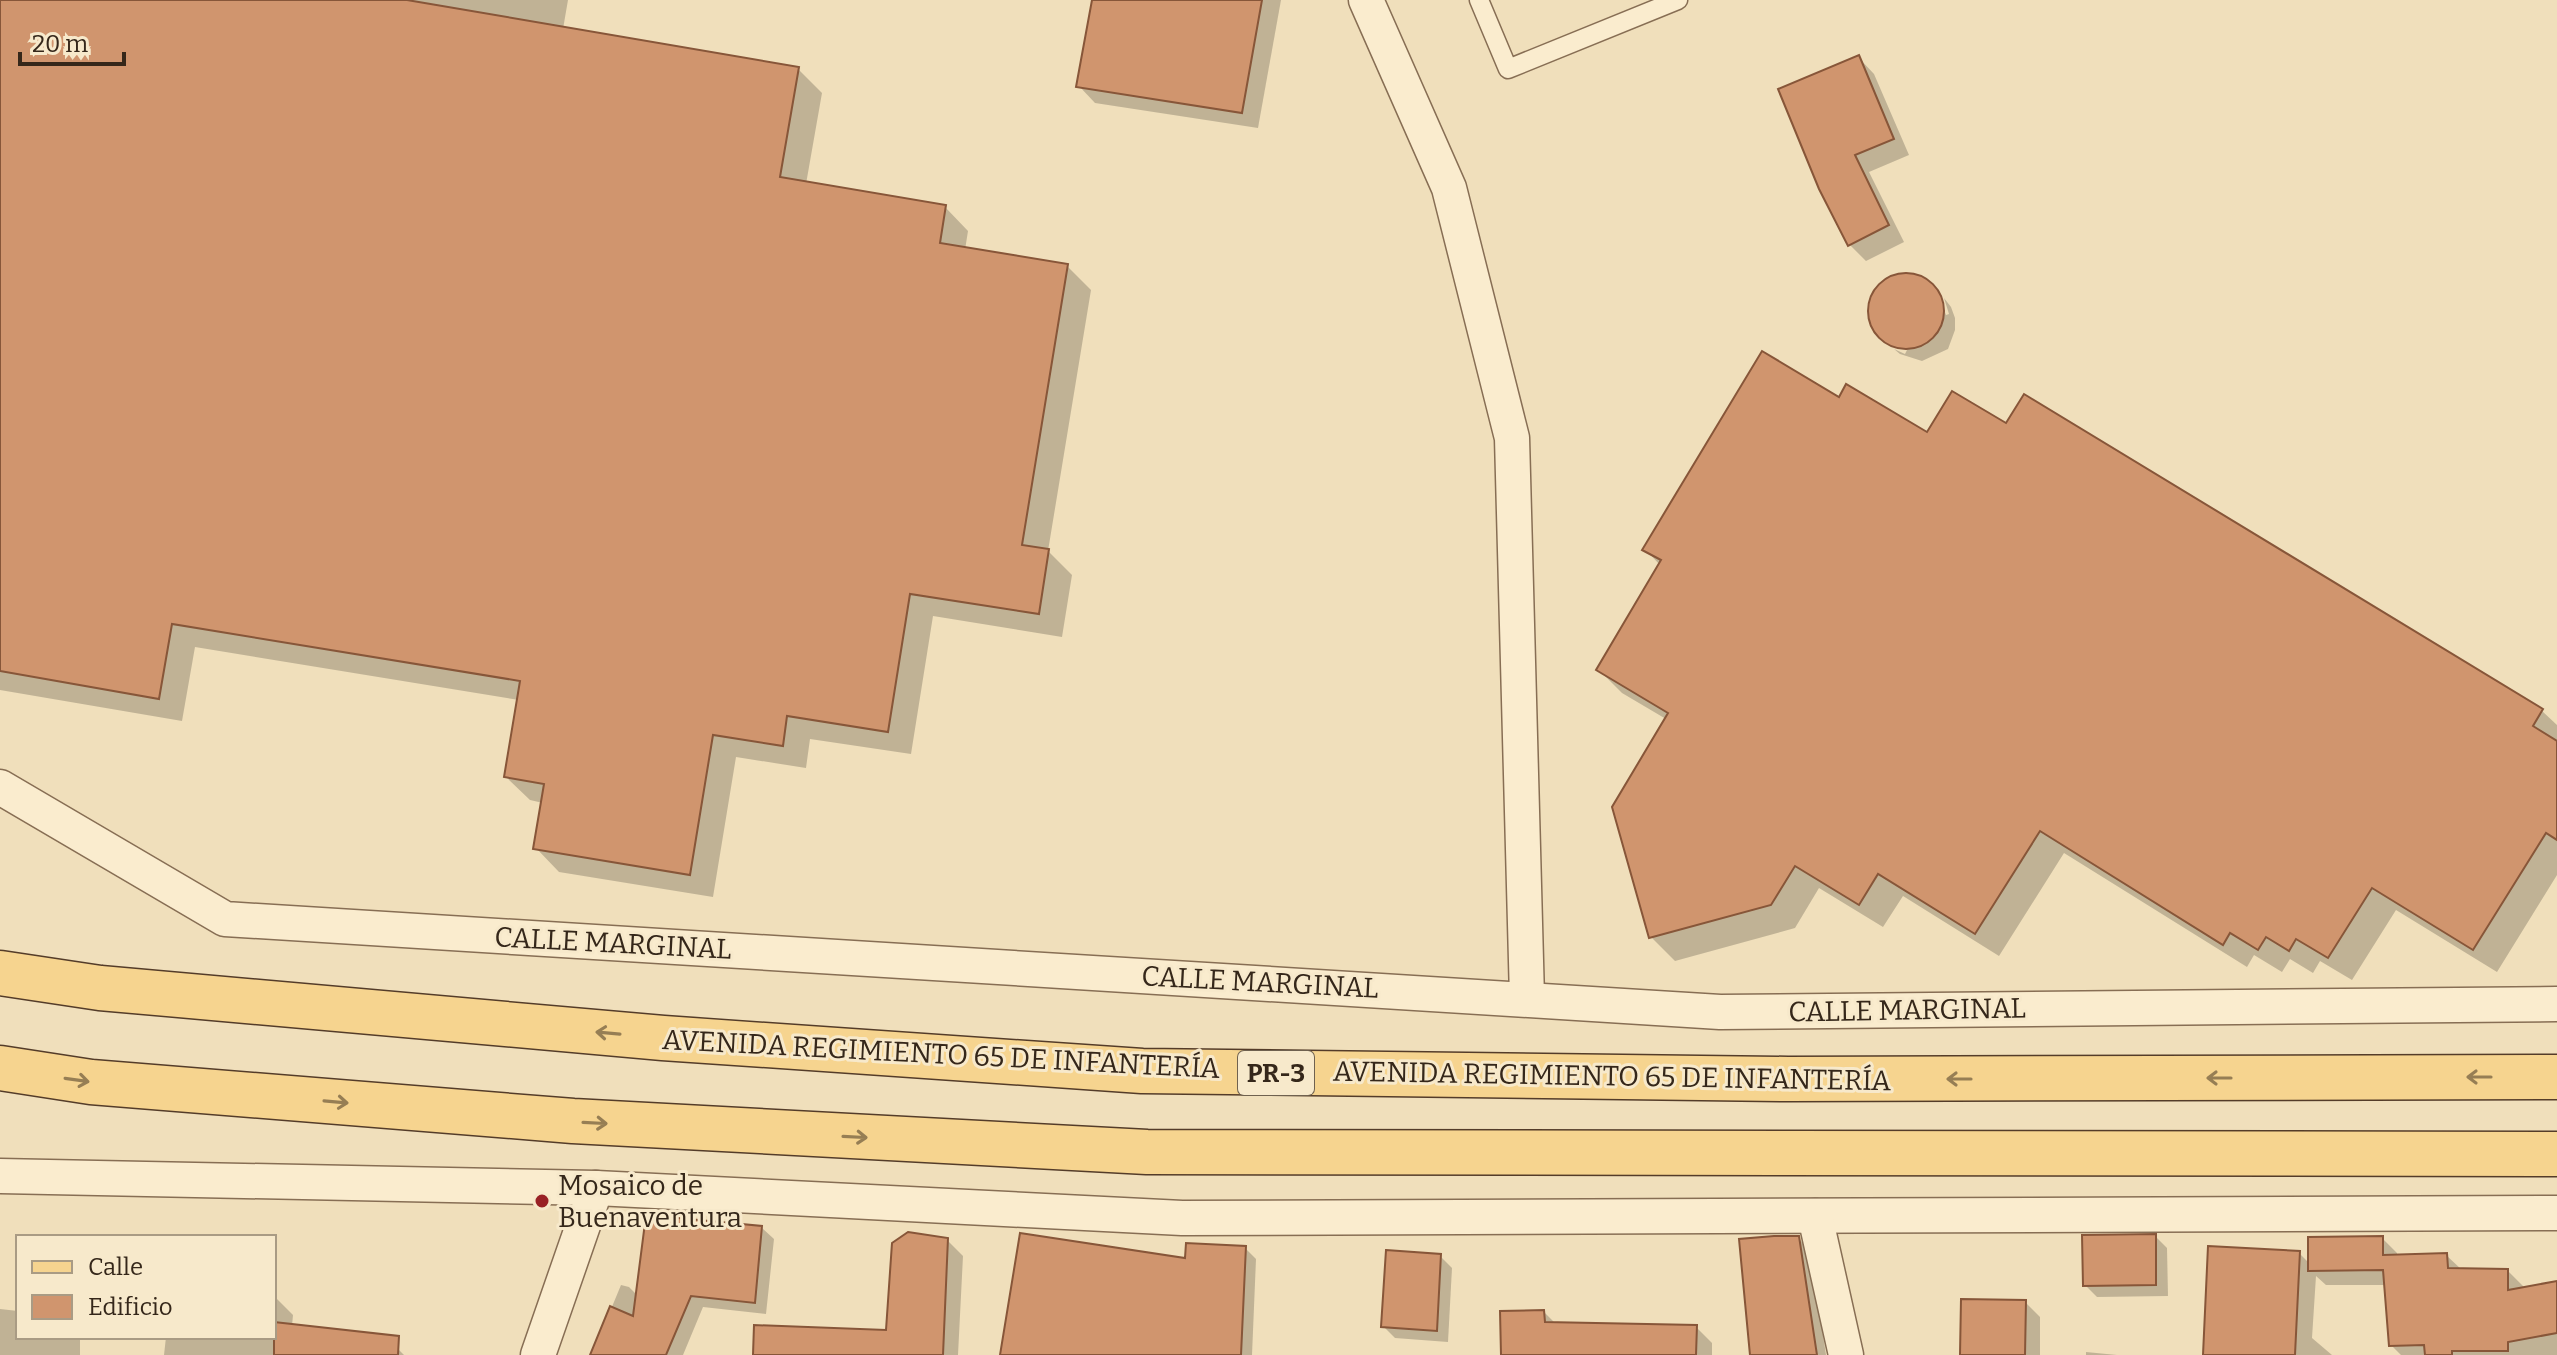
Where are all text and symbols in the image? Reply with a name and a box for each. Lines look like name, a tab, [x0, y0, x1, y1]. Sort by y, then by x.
scale bar	[20, 16, 124, 66]
text: 20 m	[32, 30, 88, 58]
street label: CALLE MARGINAL	[494, 920, 732, 966]
street label: CALLE MARGINAL	[1141, 959, 1379, 1005]
street label: CALLE MARGINAL	[1788, 991, 2026, 1029]
street label: AVENIDA REGIMIENTO 65 DE INFANTERÍA	[661, 1022, 1221, 1085]
one-way arrow	[595, 1025, 622, 1040]
road number: PR-3	[1238, 1051, 1314, 1095]
street label: AVENIDA REGIMIENTO 65 DE INFANTERÍA	[1333, 1054, 1892, 1097]
one-way arrow	[2466, 1069, 2493, 1085]
one-way arrow	[2206, 1070, 2233, 1086]
one-way arrow	[1946, 1071, 1973, 1087]
one-way arrow	[64, 1073, 89, 1088]
one-way arrow	[322, 1095, 349, 1110]
one-way arrow	[581, 1115, 608, 1130]
one-way arrow	[841, 1130, 868, 1145]
place label: Mosaico de Buenaventura	[558, 1169, 742, 1234]
marker: Mosaico de Buenaventura	[533, 1192, 551, 1210]
legend	[16, 1235, 276, 1339]
text: Calle	[88, 1253, 143, 1281]
text: Edificio	[88, 1293, 173, 1321]

